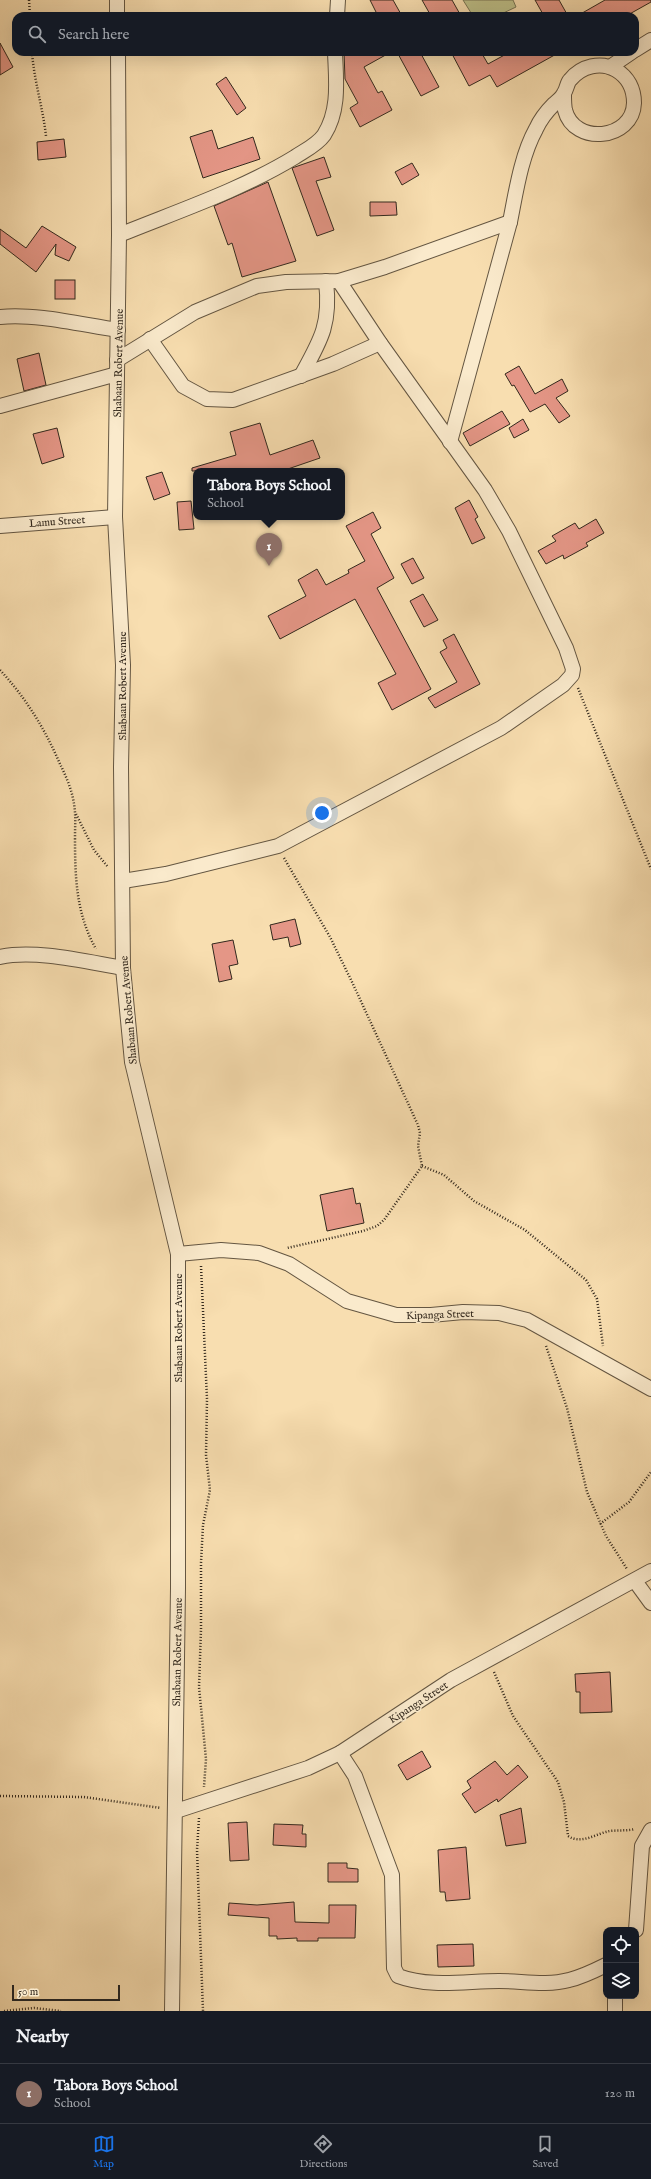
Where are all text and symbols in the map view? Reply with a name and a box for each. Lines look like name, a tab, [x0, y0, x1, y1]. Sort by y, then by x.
search box	[12, 12, 639, 56]
icon: search	[26, 23, 48, 45]
text: Search here	[58, 25, 129, 44]
street label: Shabaan Robert Avenue	[111, 308, 127, 418]
popup	[193, 468, 345, 520]
text: Tabora Boys School	[207, 476, 331, 495]
text: School	[207, 495, 244, 512]
street label: Lamu Street	[28, 513, 86, 531]
pin: 1	[256, 533, 282, 566]
street label: Shabaan Robert Avenue	[116, 632, 130, 740]
your location	[312, 803, 332, 823]
street label: Shabaan Robert Avenue	[117, 955, 141, 1065]
street label: Shabaan Robert Avenue	[172, 1274, 186, 1382]
street label: Kipanga Street	[406, 1307, 474, 1323]
street label: Shabaan Robert Avenue	[170, 1597, 186, 1707]
street label: Kipanga Street	[386, 1678, 451, 1727]
map controls	[603, 1927, 639, 1999]
button: locate	[603, 1927, 639, 1963]
button: layers	[603, 1963, 639, 1999]
scale bar	[12, 1983, 120, 2002]
text: 50 m	[18, 1985, 38, 1999]
text: Nearby	[16, 2027, 69, 2048]
text: Tabora Boys School	[54, 2076, 178, 2095]
text: 1	[27, 2085, 31, 2102]
text: 120 m	[605, 2085, 635, 2102]
text: School	[54, 2095, 91, 2112]
tab: Map	[93, 2133, 115, 2171]
tab: Directions	[300, 2133, 347, 2171]
tab: Saved	[532, 2133, 558, 2171]

